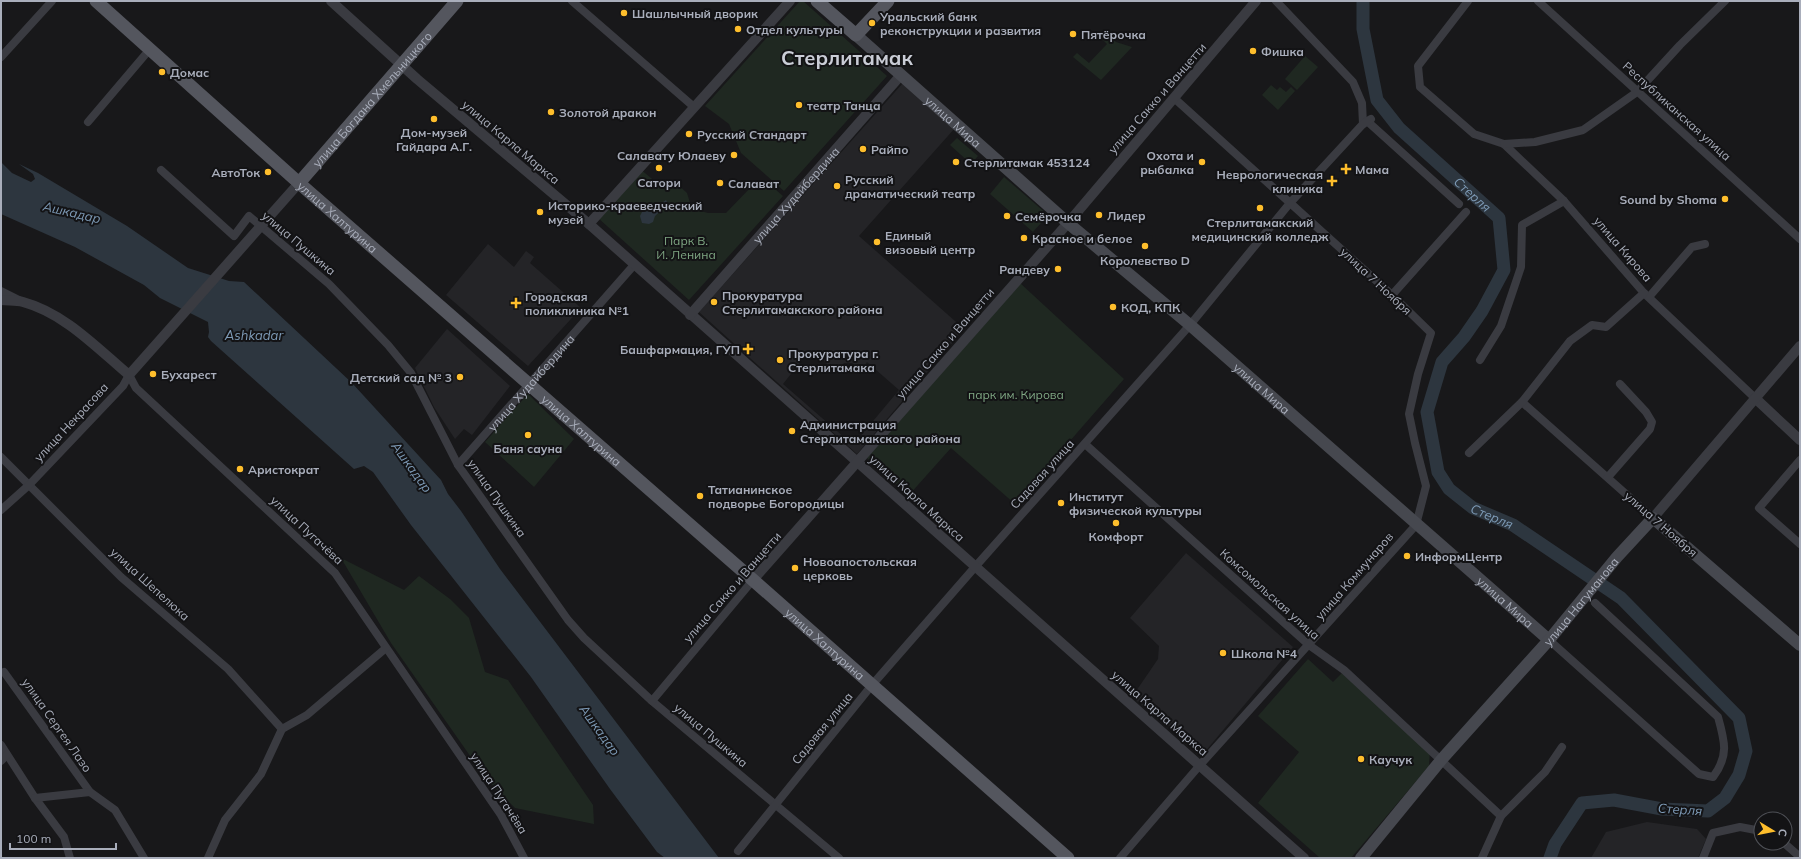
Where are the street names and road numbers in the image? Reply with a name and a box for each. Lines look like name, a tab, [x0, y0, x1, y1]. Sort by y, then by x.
street label: улица Богдана Хмельницкого	[309, 28, 435, 170]
street label: улица Сакко и Ванцетти	[1105, 40, 1209, 156]
street label: Республиканская улица	[1620, 58, 1734, 164]
street label: улица Мира	[922, 92, 985, 150]
street label: улица Карла Маркса	[459, 97, 563, 187]
street label: улица Худайбердина	[749, 143, 842, 246]
street label: улица Халтурина	[295, 178, 381, 256]
street label: улица Пушкина	[259, 208, 339, 278]
street label: улица Кирова	[1591, 213, 1655, 285]
street label: улица 7 Ноября	[1337, 244, 1415, 318]
street label: улица Сакко и Ванцетти	[893, 285, 997, 401]
street label: улица Худайбердина	[484, 331, 577, 434]
street label: улица Мира	[1231, 359, 1293, 417]
street label: улица Некрасова	[31, 380, 111, 464]
street label: улица Халтурина	[538, 391, 625, 469]
street label: Садовая улица	[1007, 436, 1077, 512]
street label: улица Карла Маркса	[866, 451, 968, 545]
street label: улица Пушкина	[465, 456, 529, 540]
street label: улица 7 Ноября	[1621, 488, 1701, 560]
street label: улица Пугачёва	[268, 493, 346, 567]
street label: улица Сакко и Ванцетти	[680, 529, 784, 645]
street label: улица Коммунаров	[1312, 529, 1396, 623]
street label: улица Шепелюка	[107, 544, 193, 624]
street label: Комсомольская улица	[1217, 545, 1323, 643]
street label: улица Нагуманова	[1540, 554, 1621, 649]
street label: улица Мира	[1474, 573, 1537, 631]
street label: улица Халтурина	[782, 605, 868, 683]
street label: улица Карла Маркса	[1109, 667, 1211, 759]
street label: улица Сергея Лазо	[19, 675, 95, 775]
street label: Садовая улица	[788, 689, 856, 767]
street label: улица Пушкина	[671, 700, 751, 770]
street label: улица Пугачёва	[467, 750, 531, 836]

